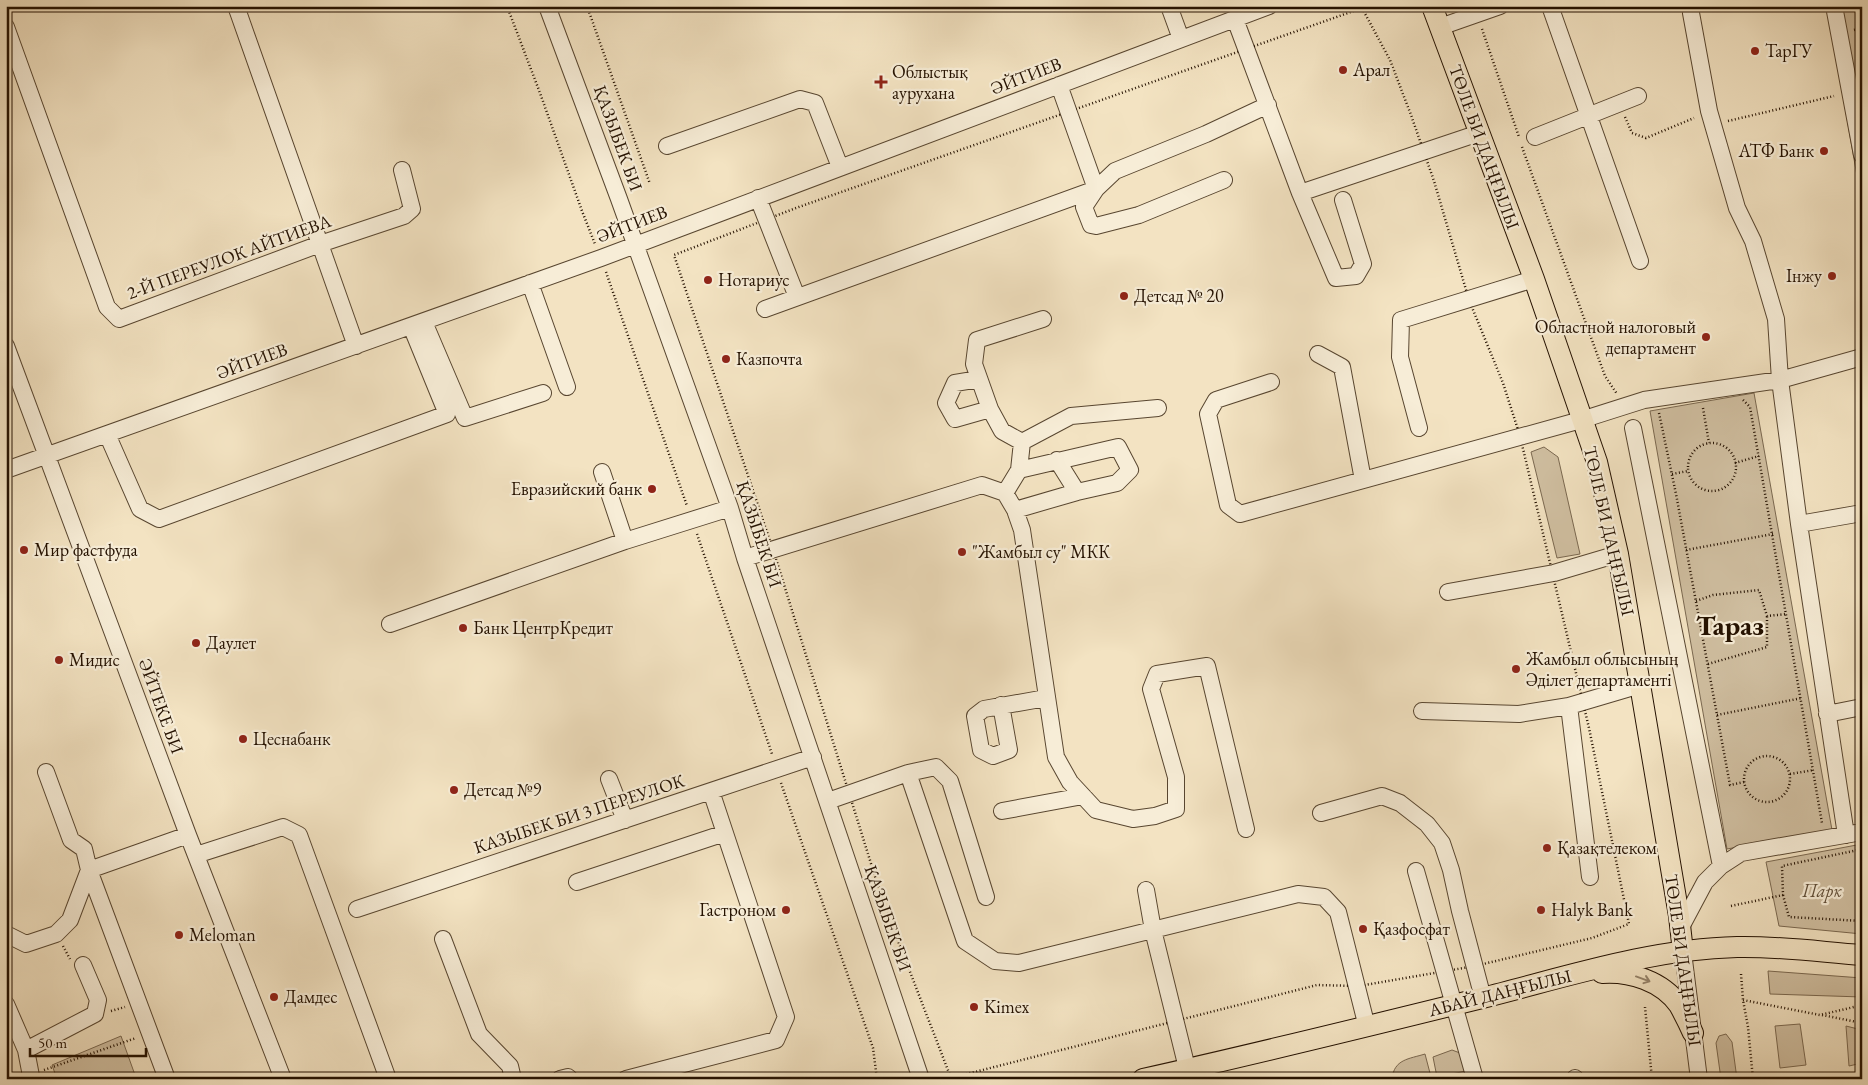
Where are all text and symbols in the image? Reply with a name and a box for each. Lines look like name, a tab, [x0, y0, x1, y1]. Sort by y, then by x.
place label: ТарГУ	[1765, 39, 1813, 62]
marker: ТарГУ	[1749, 45, 1761, 57]
street label: ӘЙТИЕВ	[987, 52, 1064, 99]
place label: Арал	[1352, 58, 1391, 81]
place label: Облыстық аурухана	[892, 60, 968, 104]
street label: ТӨЛЕ БИ ДАҢҒЫЛЫ	[1444, 61, 1525, 233]
marker: Арал	[1337, 64, 1349, 76]
marker: Облыстық аурухана	[874, 75, 888, 89]
street label: ҚАЗЫБЕК БИ	[589, 82, 648, 194]
place label: АТФ Банк	[1737, 139, 1814, 162]
marker: АТФ Банк	[1818, 145, 1830, 157]
street label: ӘЙТИЕВ	[593, 200, 670, 247]
street label: 2-Й ПЕРЕУЛОК АЙТИЕВА	[124, 209, 335, 304]
place label: Інжу	[1786, 264, 1822, 287]
place label: Нотариус	[718, 268, 790, 291]
marker: Інжу	[1826, 270, 1838, 282]
marker: Нотариус	[702, 274, 714, 286]
place label: Детсад № 20	[1134, 284, 1224, 307]
marker: Детсад № 20	[1118, 290, 1130, 302]
place label: Областной налоговый департамент	[1535, 315, 1697, 359]
marker: Областной налоговый департамент	[1700, 331, 1712, 343]
street label: ӘЙТИЕВ	[213, 337, 290, 384]
place label: Казпочта	[736, 347, 803, 370]
marker: Казпочта	[720, 353, 732, 365]
street label: ТӨЛЕ БИ ДАҢҒЫЛЫ	[1579, 444, 1640, 618]
place label: Евразийский банк	[511, 477, 642, 500]
street label: ҚАЗЫБЕК БИ	[731, 478, 788, 590]
marker: Евразийский банк	[646, 483, 658, 495]
place label: Мир фастфуда	[34, 538, 138, 561]
place label: "Жамбыл су" МКК	[972, 540, 1110, 563]
marker: Мир фастфуда	[18, 544, 30, 556]
marker: "Жамбыл су" МКК	[956, 546, 968, 558]
district label: Тараз	[1696, 607, 1764, 643]
place label: Банк ЦентрКредит	[473, 616, 613, 639]
marker: Банк ЦентрКредит	[457, 622, 469, 634]
place label: Даулет	[206, 631, 257, 654]
marker: Даулет	[190, 637, 202, 649]
place label: Жамбыл облысының Әділет департаменті	[1525, 647, 1678, 691]
place label: Мидис	[69, 648, 120, 671]
marker: Мидис	[53, 654, 65, 666]
street label: ӘЙТЕКЕ БИ	[134, 655, 189, 757]
marker: Жамбыл облысының Әділет департаменті	[1510, 663, 1522, 675]
place label: Цеснабанк	[253, 727, 331, 750]
marker: Цеснабанк	[237, 733, 249, 745]
street label: КАЗЫБЕК БИ 3 ПЕРЕУЛОК	[471, 769, 687, 858]
place label: Детсад №9	[464, 778, 542, 801]
marker: Детсад №9	[448, 784, 460, 796]
place label: Қазақтелеком	[1557, 836, 1658, 859]
marker: Қазақтелеком	[1541, 842, 1553, 854]
street label: ҚАЗЫБЕК БИ	[860, 862, 918, 974]
street label: ТӨЛЕ БИ ДАҢҒЫЛЫ	[1660, 872, 1707, 1048]
park label: Парк	[1801, 879, 1842, 903]
place label: Гастроном	[699, 898, 777, 921]
place label: Halyk Bank	[1551, 898, 1633, 921]
marker: Гастроном	[780, 904, 792, 916]
marker: Halyk Bank	[1535, 904, 1547, 916]
place label: Қазфосфат	[1373, 917, 1451, 940]
place label: Meloman	[189, 923, 256, 946]
marker: Қазфосфат	[1357, 923, 1369, 935]
marker: Meloman	[173, 929, 185, 941]
street label: АБАЙ ДАҢҒЫЛЫ	[1425, 964, 1574, 1022]
one-way arrow	[1634, 975, 1650, 984]
place label: Дамдес	[284, 985, 337, 1008]
marker: Дамдес	[268, 991, 280, 1003]
place label: Kimex	[984, 995, 1029, 1018]
marker: Kimex	[968, 1001, 980, 1013]
scale bar	[30, 1025, 146, 1057]
text: 50 m	[38, 1033, 67, 1052]

